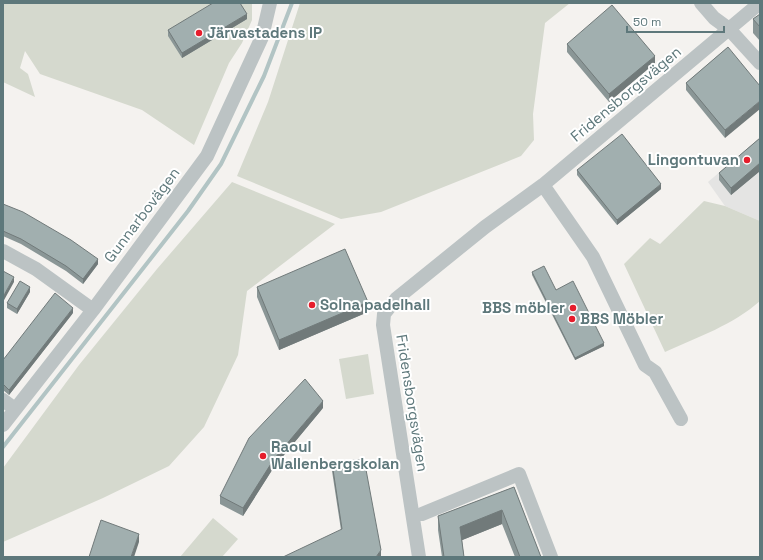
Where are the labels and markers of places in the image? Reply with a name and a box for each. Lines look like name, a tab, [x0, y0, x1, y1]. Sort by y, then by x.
place label: Järvastadens IP	[207, 23, 322, 42]
marker: Järvastadens IP	[194, 28, 204, 38]
place label: Lingontuvan	[648, 150, 739, 169]
marker: Lingontuvan	[742, 155, 752, 165]
place label: Solna padelhall	[320, 295, 430, 314]
place label: BBS möbler	[482, 298, 565, 317]
marker: Solna padelhall	[307, 300, 317, 310]
marker: BBS möbler	[568, 303, 578, 313]
place label: BBS Möbler	[580, 309, 663, 328]
marker: BBS Möbler	[567, 314, 577, 324]
place label: Raoul Wallenbergskolan	[271, 437, 399, 473]
marker: Raoul Wallenbergskolan	[258, 451, 268, 461]

